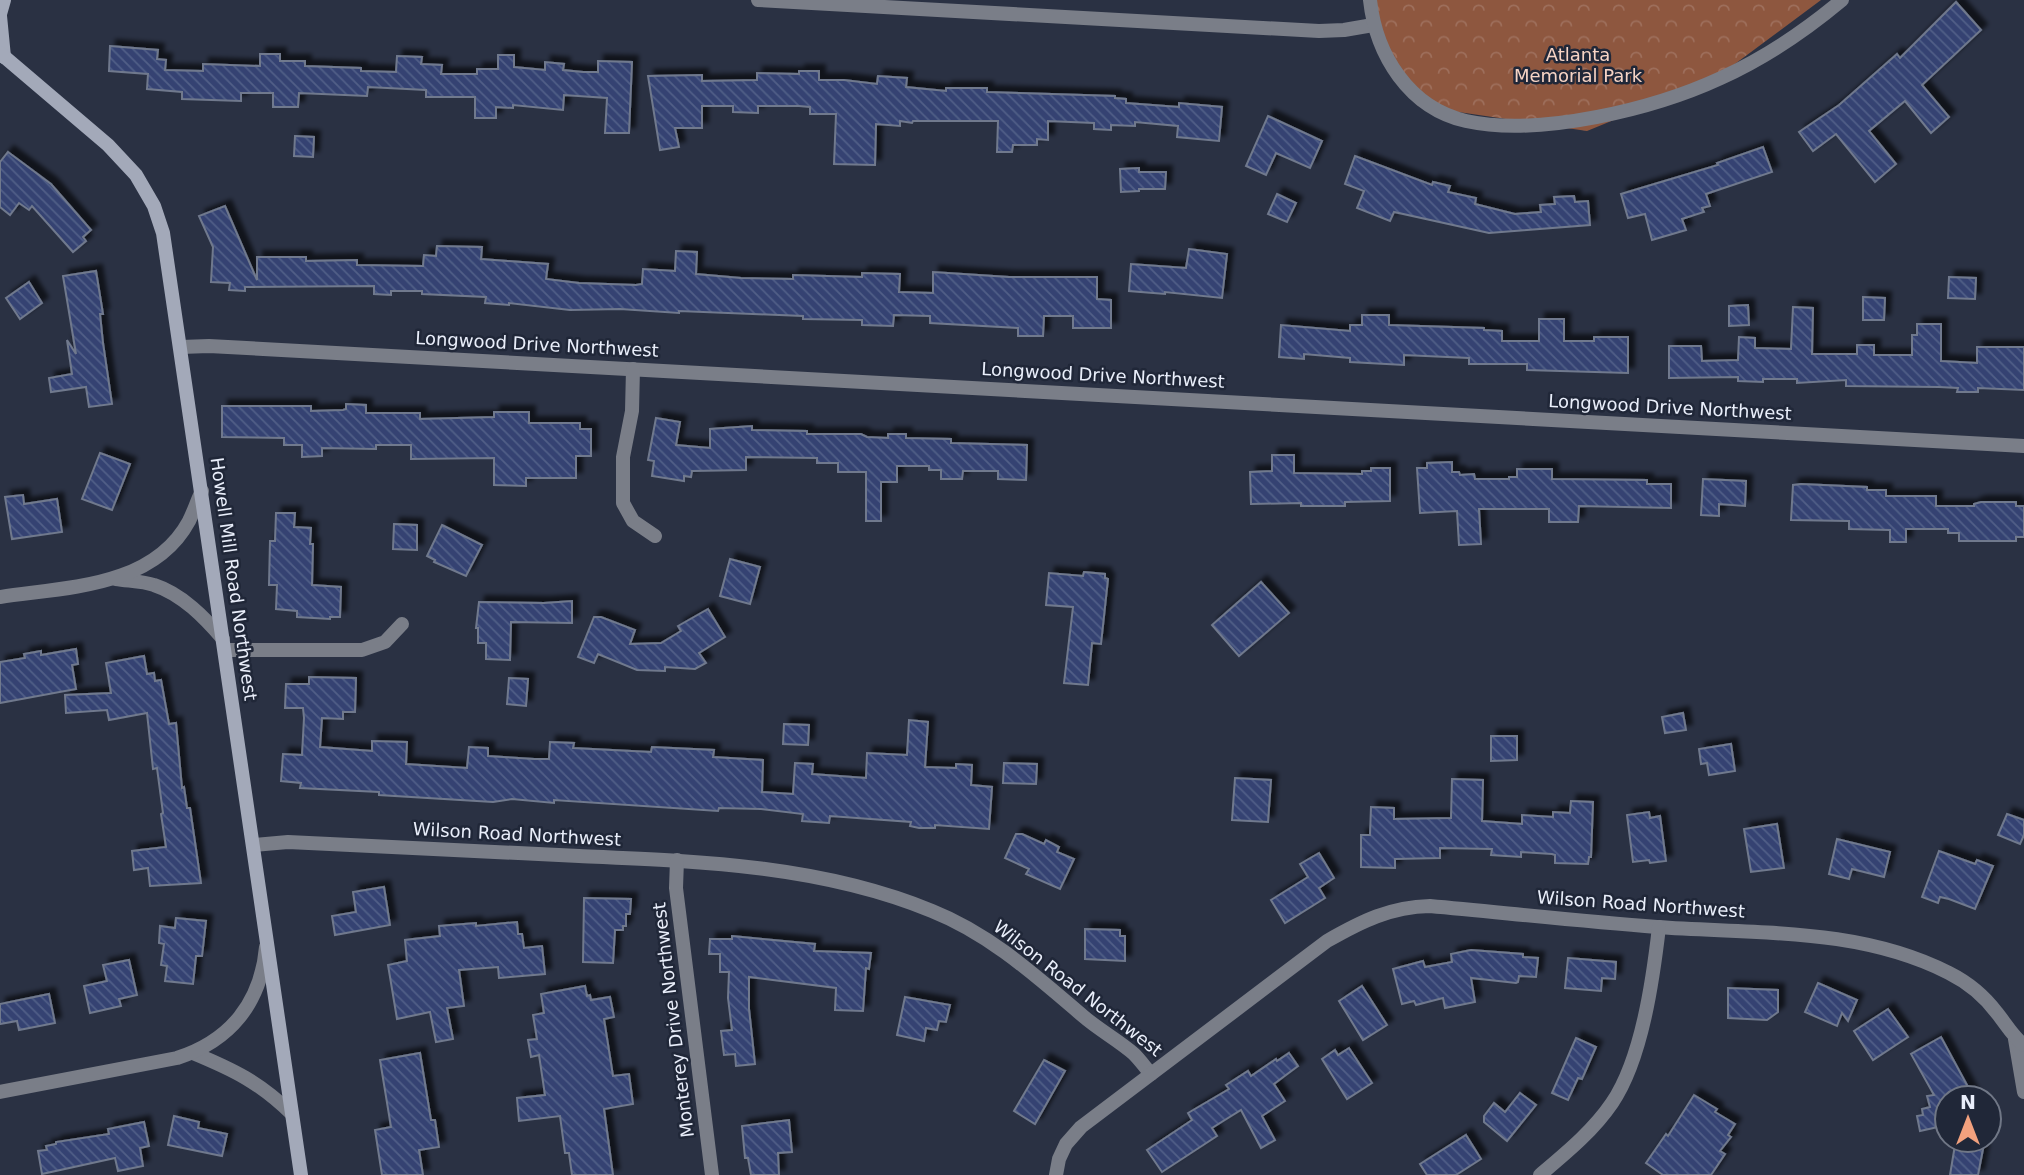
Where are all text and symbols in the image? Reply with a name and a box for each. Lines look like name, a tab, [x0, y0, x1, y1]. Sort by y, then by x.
park label: Atlanta Memorial Park	[1514, 44, 1643, 86]
street label: Longwood Drive Northwest	[415, 327, 659, 361]
street label: Longwood Drive Northwest	[981, 358, 1225, 392]
street label: Longwood Drive Northwest	[1548, 390, 1792, 424]
street label: Howell Mill Road Northwest	[206, 456, 262, 702]
street label: Wilson Road Northwest	[412, 818, 622, 850]
street label: Wilson Road Northwest	[1536, 886, 1746, 922]
street label: Monterey Drive Northwest	[648, 901, 698, 1139]
street label: Wilson Road Northwest	[989, 916, 1167, 1060]
north arrow	[1933, 1084, 2003, 1154]
text: N	[1960, 1091, 1976, 1113]

